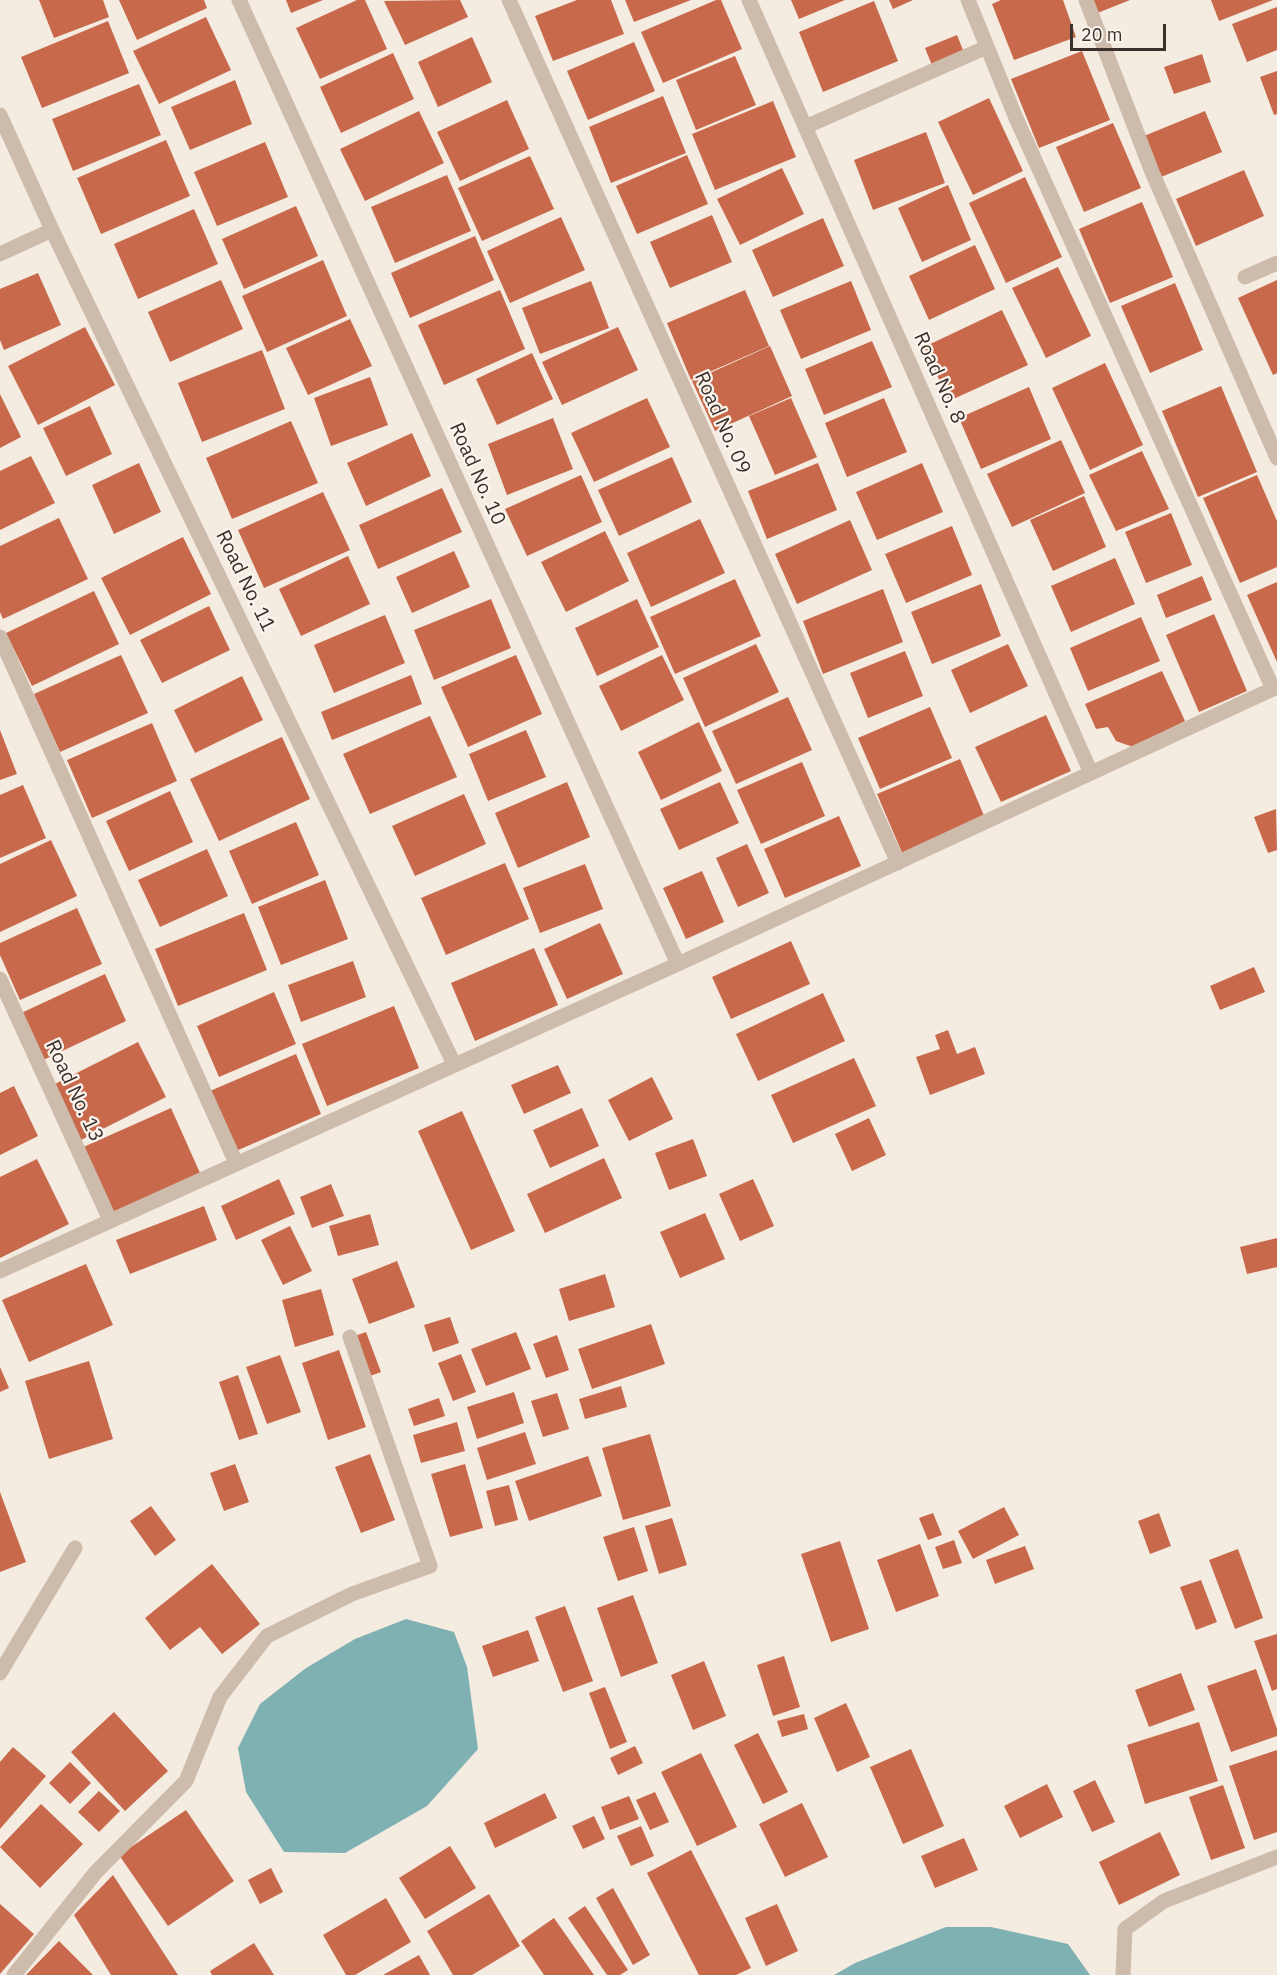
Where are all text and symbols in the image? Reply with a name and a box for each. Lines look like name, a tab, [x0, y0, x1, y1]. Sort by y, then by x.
scale bar	[1073, 12, 1169, 50]
text: 20 m	[1081, 23, 1123, 46]
street label: Road No. 8	[908, 328, 970, 428]
street label: Road No. 09	[689, 368, 755, 478]
street label: Road No. 10	[444, 419, 510, 529]
street label: Road No. 11	[210, 526, 280, 636]
street label: Road No. 13	[40, 1036, 108, 1146]

